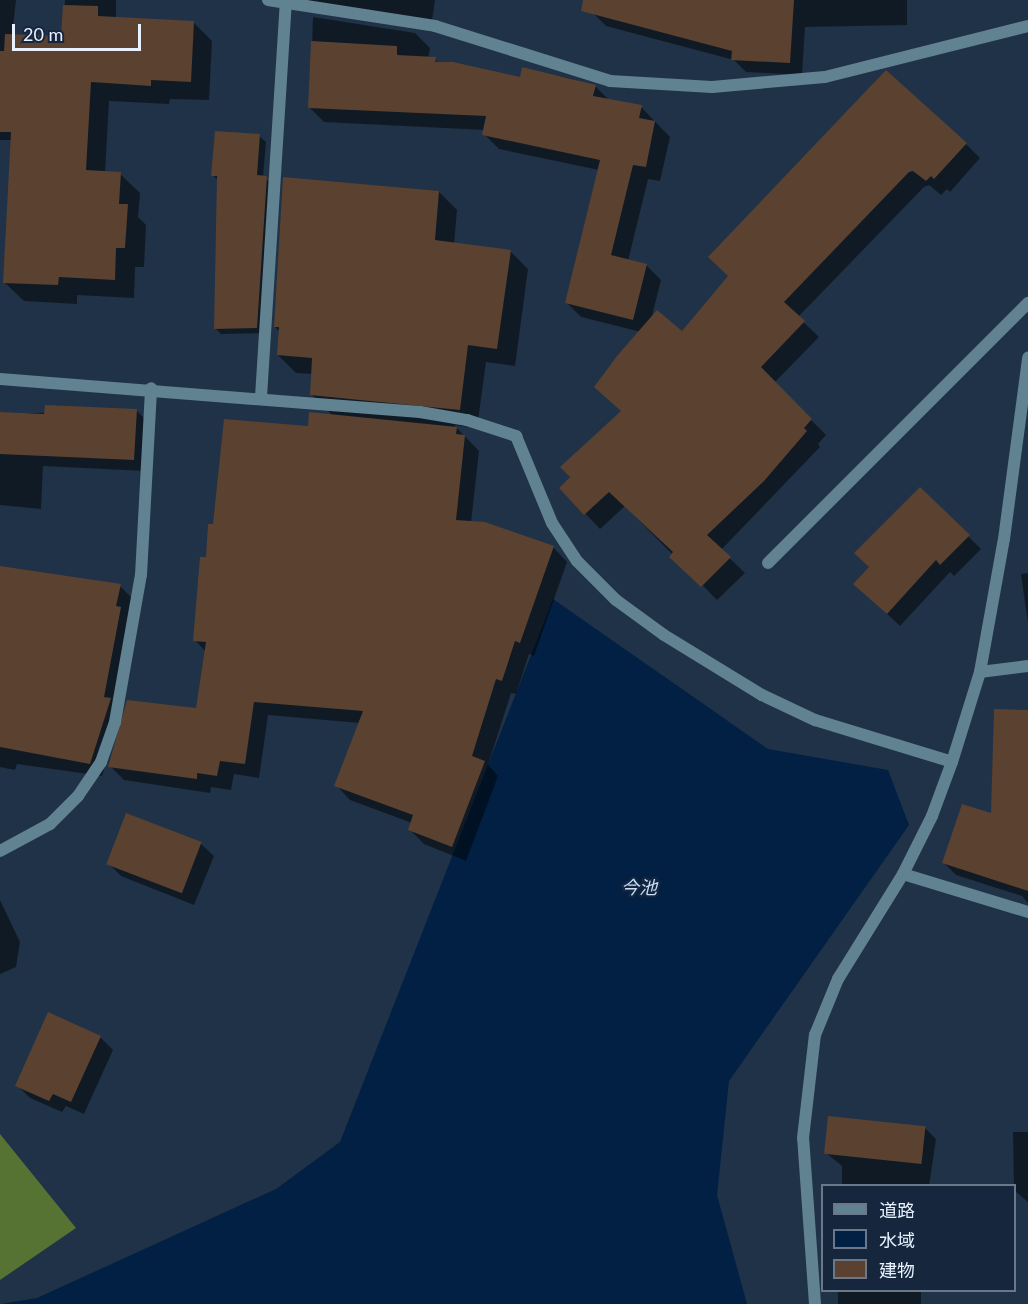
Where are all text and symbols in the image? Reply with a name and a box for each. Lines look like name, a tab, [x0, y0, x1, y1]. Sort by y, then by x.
scale bar	[15, 12, 144, 50]
text: 20 m	[23, 23, 63, 45]
water label: 今池	[621, 876, 657, 898]
legend	[821, 1184, 1016, 1292]
text: 道路	[879, 1199, 915, 1221]
text: 水域	[879, 1229, 915, 1251]
text: 建物	[879, 1259, 915, 1281]

